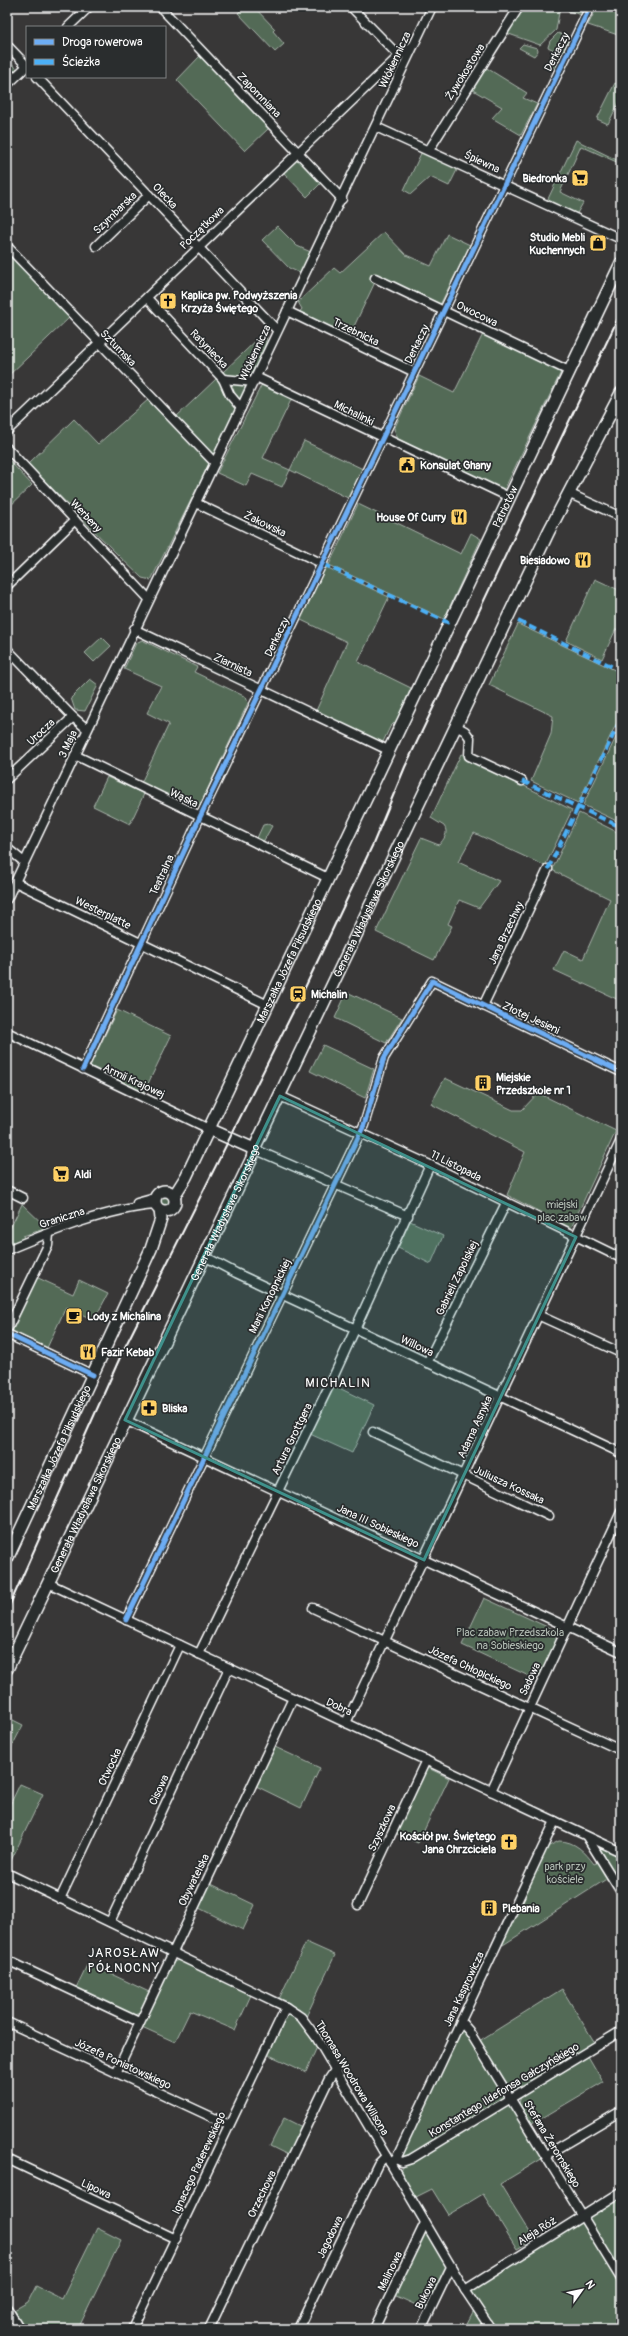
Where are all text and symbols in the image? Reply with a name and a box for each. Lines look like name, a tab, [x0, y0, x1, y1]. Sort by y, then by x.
legend	[26, 26, 166, 78]
street label: Włókiennicza	[376, 30, 414, 90]
street label: Derkaczy	[542, 30, 572, 74]
text: Droga rowerowa	[62, 35, 143, 50]
street label: Żywokostowa	[443, 41, 487, 103]
text: Ścieżka	[62, 54, 100, 70]
street label: Zapomniana	[234, 70, 284, 120]
street label: Śpiewna	[462, 148, 502, 176]
supermarket icon: Biedronka	[570, 168, 590, 188]
place label: Biedronka	[523, 172, 567, 185]
street label: Olecka	[150, 180, 180, 212]
street label: Szymbarska	[90, 189, 140, 237]
street label: Początkowa	[177, 204, 227, 252]
place label: Studio Mebli Kuchennych	[529, 231, 585, 257]
shop icon: Studio Mebli Kuchennych	[588, 233, 608, 253]
place label: Kaplica pw. Podwyższenia Krzyża Świętego	[181, 289, 297, 315]
church icon: Kaplica pw. Podwyższenia Krzyża Świętego	[158, 291, 178, 311]
street label: Owocowa	[454, 298, 500, 330]
street label: Trzebnicka	[331, 315, 381, 349]
street label: Derkaczy	[402, 322, 432, 366]
street label: Włókiennicza	[236, 323, 274, 383]
street label: Sztumska	[97, 327, 139, 369]
street label: Ratyniecka	[187, 327, 231, 371]
street label: Michalinki	[332, 398, 376, 428]
public building icon: Konsulat Ghany	[397, 455, 417, 475]
place label: Konsulat Ghany	[420, 459, 491, 472]
street label: Patriotów	[490, 483, 521, 529]
street label: Werbeny	[68, 497, 105, 535]
restaurant icon: House Of Curry	[449, 507, 469, 527]
street label: Żakowska	[242, 508, 288, 540]
place label: House Of Curry	[376, 511, 446, 524]
restaurant icon: Biesiadowo	[573, 550, 593, 570]
place label: Biesiadowo	[520, 554, 570, 567]
street label: Derkaczy	[262, 615, 292, 659]
street label: Ziarnista	[212, 650, 254, 680]
street label: Urocza	[24, 716, 58, 748]
street label: 3 Maja	[56, 728, 80, 760]
street label: Wąska	[168, 786, 200, 810]
street label: Generała Władysława Sikorskiego	[331, 838, 407, 979]
street label: Teatralna	[147, 853, 177, 897]
street label: Westerplatte	[73, 894, 134, 932]
street label: Marszałka Józefa Piłsudskiego	[254, 896, 324, 1025]
street label: Jana Brzechwy	[486, 899, 526, 967]
station icon: Michalin	[288, 984, 308, 1004]
place label: Michalin	[311, 988, 347, 1001]
street label: Złotej Jesieni	[500, 999, 562, 1037]
street label: Armii Krajowej	[101, 1061, 167, 1101]
place label: Miejskie Przedszkole nr 1	[496, 1071, 571, 1097]
building icon: Miejskie Przedszkole nr 1	[473, 1073, 493, 1093]
street label: Generała Władysława Sikorskiego	[188, 1142, 262, 1283]
street label: 11 Listopada	[428, 1148, 484, 1184]
supermarket icon: Aldi	[51, 1164, 71, 1184]
place label: Aldi	[74, 1168, 91, 1181]
park label: miejski plac zabaw	[537, 1198, 587, 1224]
street label: Graniczna	[38, 1205, 86, 1231]
street label: Gabrieli Zapolskiej	[433, 1238, 481, 1318]
street label: Marii Konopnickiej	[246, 1256, 294, 1336]
cafe icon: Lody z Michalina	[64, 1306, 84, 1326]
place label: Lody z Michalina	[87, 1310, 161, 1323]
street label: Willowa	[398, 1333, 436, 1359]
restaurant icon: Fazir Kebab	[78, 1342, 98, 1362]
place label: Fazir Kebab	[101, 1346, 155, 1359]
district label: MICHALIN	[305, 1375, 371, 1391]
street label: Marszałka Józefa Piłsudskiego	[24, 1383, 93, 1512]
street label: Adama Asnyka	[455, 1394, 495, 1460]
pharmacy icon: Bliska	[139, 1398, 159, 1418]
street label: Artura Grottgera	[269, 1401, 315, 1477]
place label: Bliska	[162, 1402, 187, 1415]
street label: Generała Władysława Sikorskiego	[47, 1434, 124, 1575]
street label: Juliusza Kossaka	[472, 1463, 546, 1507]
street label: Jana III Sobieskiego	[335, 1501, 421, 1551]
park label: Plac zabaw Przedszkola na Sobieskiego	[456, 1626, 564, 1652]
street label: Józefa Chłopickiego	[426, 1643, 514, 1693]
street label: Sadowa	[517, 1660, 543, 1698]
street label: Dobra	[324, 1695, 354, 1719]
street label: Otwocka	[96, 1746, 124, 1788]
street label: Cisowa	[146, 1773, 172, 1807]
street label: Szyszkowa	[365, 1802, 399, 1854]
place label: Kościół pw. Świętego Jana Chrzciciela	[399, 1829, 496, 1856]
church icon: Kościół pw. Świętego Jana Chrzciciela	[499, 1832, 519, 1852]
street label: Obywatelska	[176, 1852, 212, 1908]
park label: park przy kościele	[545, 1860, 586, 1886]
building icon: Plebania	[479, 1898, 499, 1918]
place label: Plebania	[502, 1902, 540, 1915]
district label: JAROSŁAW PÓŁNOCNY	[88, 1945, 160, 1976]
street label: Jana Kasprowicza	[441, 1950, 487, 2028]
street label: Thomasa Woodrowa Wilsona	[313, 2018, 391, 2138]
street label: Józefa Poniatowskiego	[73, 2036, 173, 2092]
street label: Konstantego Ildefonsa Gałczyńskiego	[427, 2040, 582, 2140]
street label: Stefana Żeromskiego	[521, 2098, 583, 2190]
street label: Ignacego Paderewskiego	[170, 2110, 228, 2216]
street label: Orzechowa	[245, 2168, 279, 2220]
street label: Lipowa	[79, 2176, 113, 2202]
street label: Jagodowa	[314, 2214, 346, 2260]
street label: Aleja Róż	[515, 2214, 559, 2248]
street label: Malinowa	[375, 2249, 405, 2293]
north arrow	[562, 2270, 602, 2310]
street label: Bukowa	[413, 2275, 439, 2311]
text: N	[582, 2278, 598, 2292]

